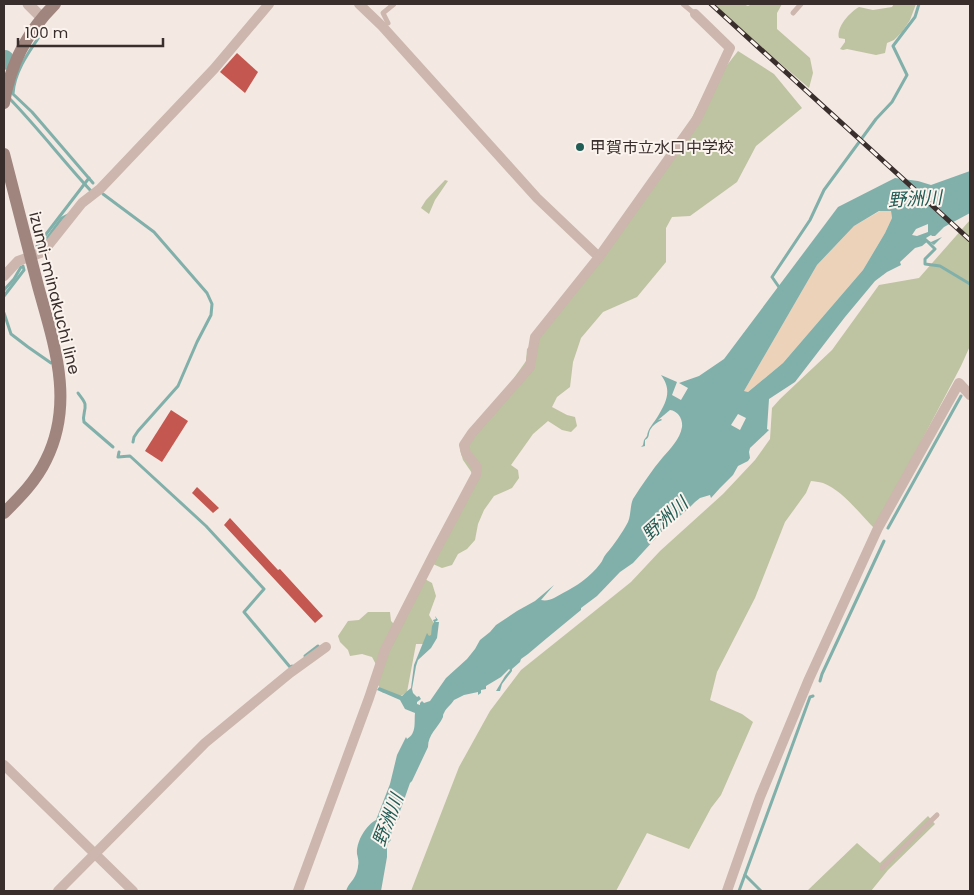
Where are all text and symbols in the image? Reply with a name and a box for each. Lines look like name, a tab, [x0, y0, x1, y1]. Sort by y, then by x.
scale bar	[18, 15, 162, 47]
text: 100 m	[25, 22, 68, 43]
place label: 甲賀市立水口中学校	[590, 136, 734, 159]
marker: 甲賀市立水口中学校	[574, 141, 586, 153]
water label: 野洲川	[887, 185, 945, 212]
street label: izumi-minakuchi line	[23, 209, 86, 377]
water label: 野洲川	[636, 490, 695, 546]
water label: 野洲川	[366, 788, 410, 850]

